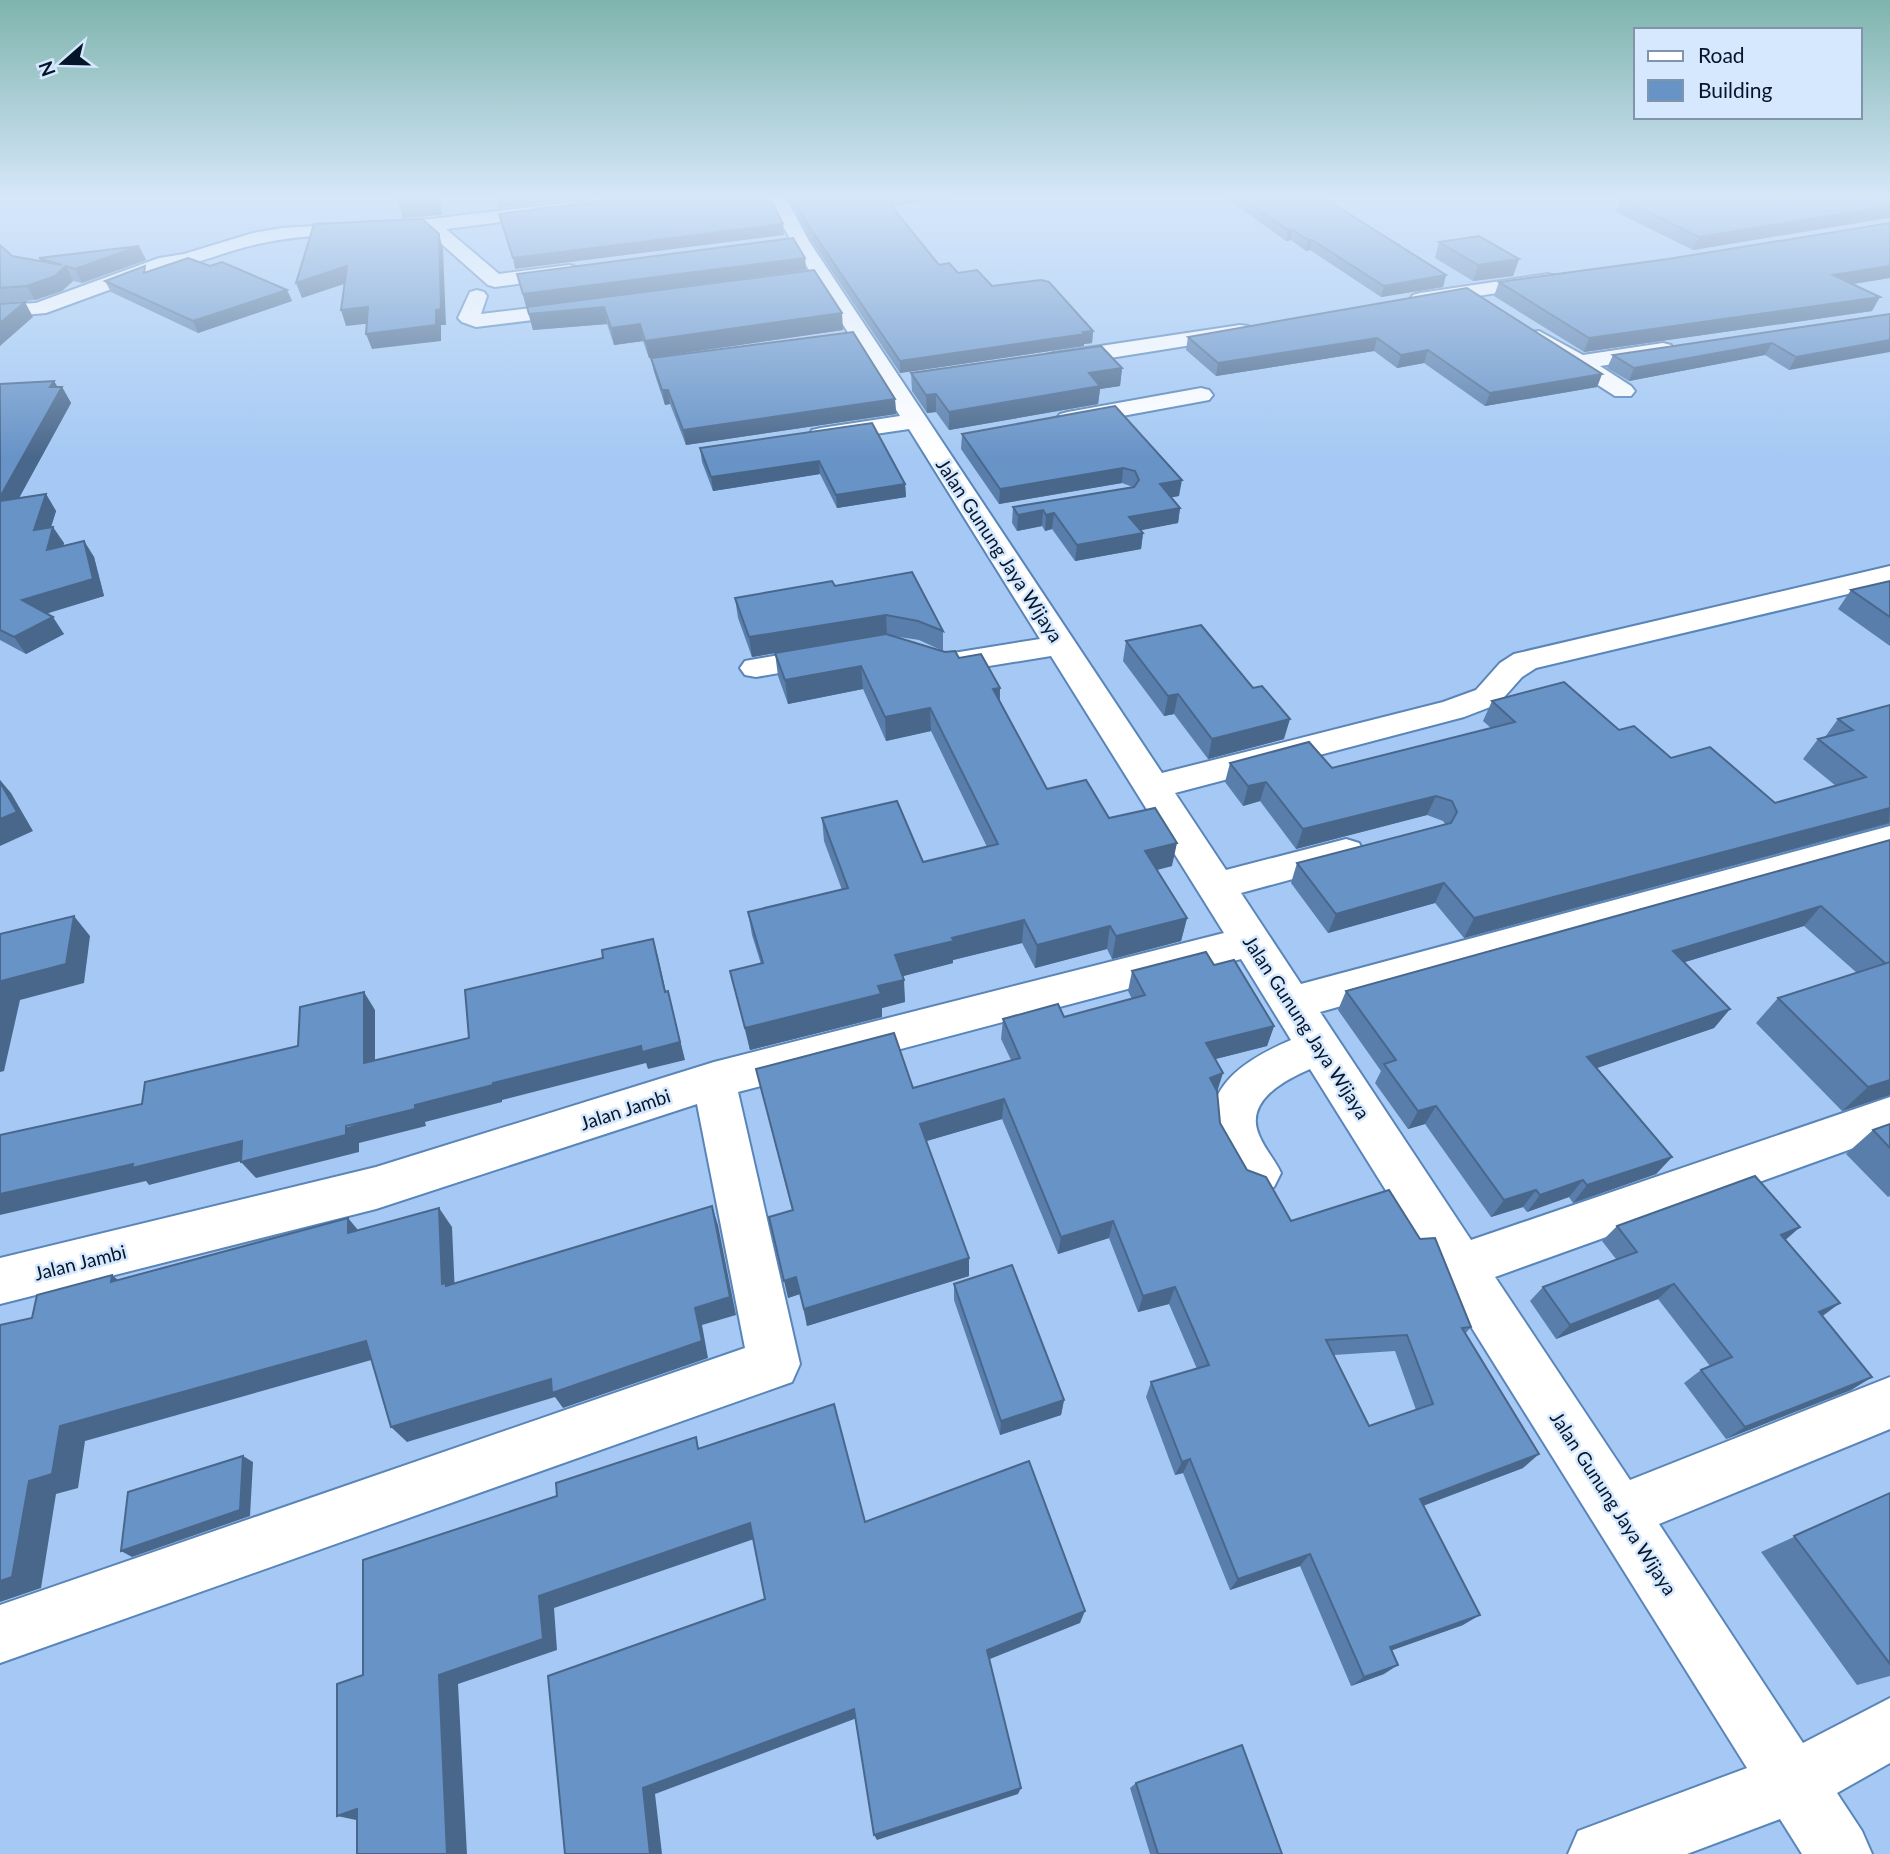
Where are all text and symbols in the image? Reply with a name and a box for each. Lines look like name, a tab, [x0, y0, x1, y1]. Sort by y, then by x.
north arrow	[28, 28, 98, 98]
legend	[1634, 28, 1862, 119]
text: Road	[1698, 42, 1745, 67]
text: N	[33, 58, 60, 80]
text: Building	[1698, 77, 1773, 102]
street label: Jalan Gunung Jaya Wijaya	[932, 454, 1068, 646]
street label: Jalan Gunung Jaya Wijaya	[1239, 931, 1375, 1123]
street label: Jalan Jambi	[577, 1084, 673, 1134]
street label: Jalan Jambi	[32, 1239, 128, 1285]
street label: Jalan Gunung Jaya Wijaya	[1546, 1407, 1682, 1599]

